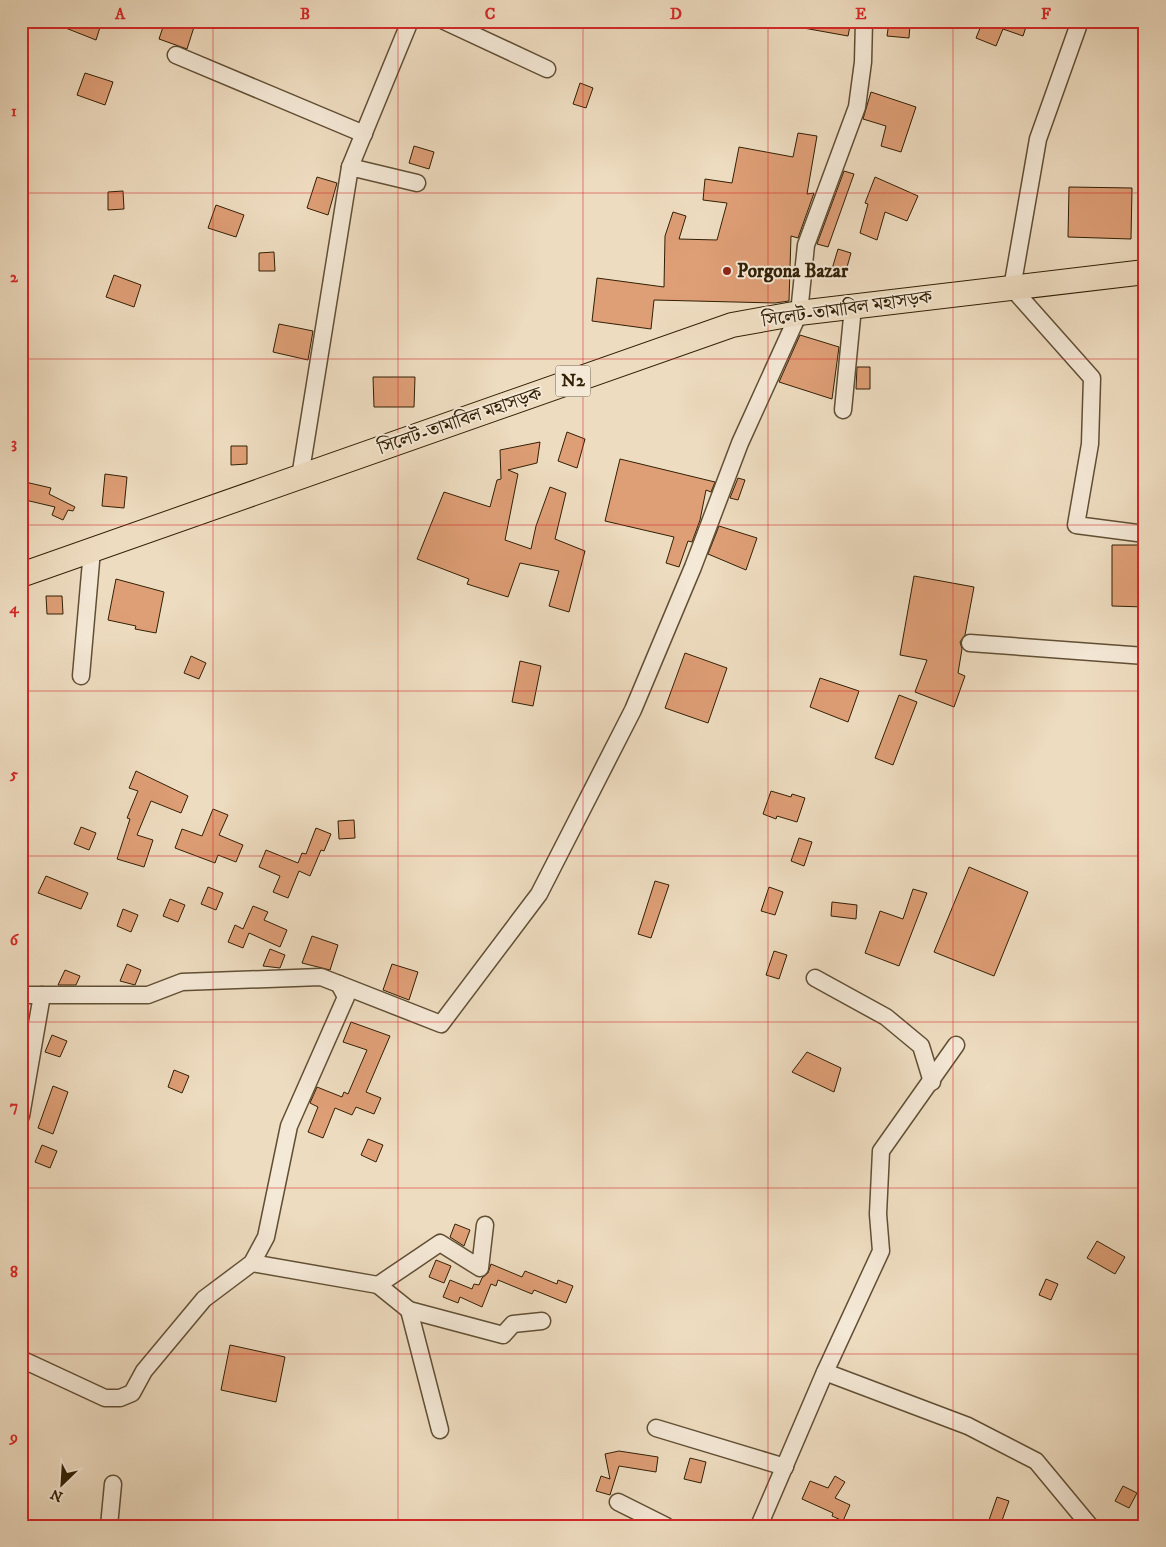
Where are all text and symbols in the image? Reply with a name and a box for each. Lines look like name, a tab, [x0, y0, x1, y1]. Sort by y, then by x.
text: A	[114, 4, 126, 24]
text: B	[300, 4, 310, 24]
text: C	[485, 4, 495, 24]
text: D	[670, 4, 682, 24]
text: E	[855, 4, 867, 24]
text: F	[1041, 4, 1051, 24]
text: 1	[11, 101, 17, 121]
place label: Porgona Bazar	[737, 260, 849, 283]
marker: Porgona Bazar	[721, 265, 733, 277]
text: 2	[10, 267, 19, 287]
street label: সিলেট-তামাবিল মহাসড়ক	[759, 285, 934, 332]
road number: N2	[556, 366, 590, 396]
street label: সিলেট-তামাবিল মহাসড়ক	[374, 381, 546, 460]
text: 3	[11, 433, 17, 453]
text: 4	[8, 598, 19, 618]
text: 5	[9, 764, 18, 784]
text: 6	[10, 930, 20, 950]
text: 7	[10, 1096, 18, 1116]
text: 8	[10, 1262, 18, 1282]
text: 9	[9, 1427, 18, 1447]
north arrow	[38, 1460, 88, 1510]
text: N	[47, 1484, 66, 1505]

